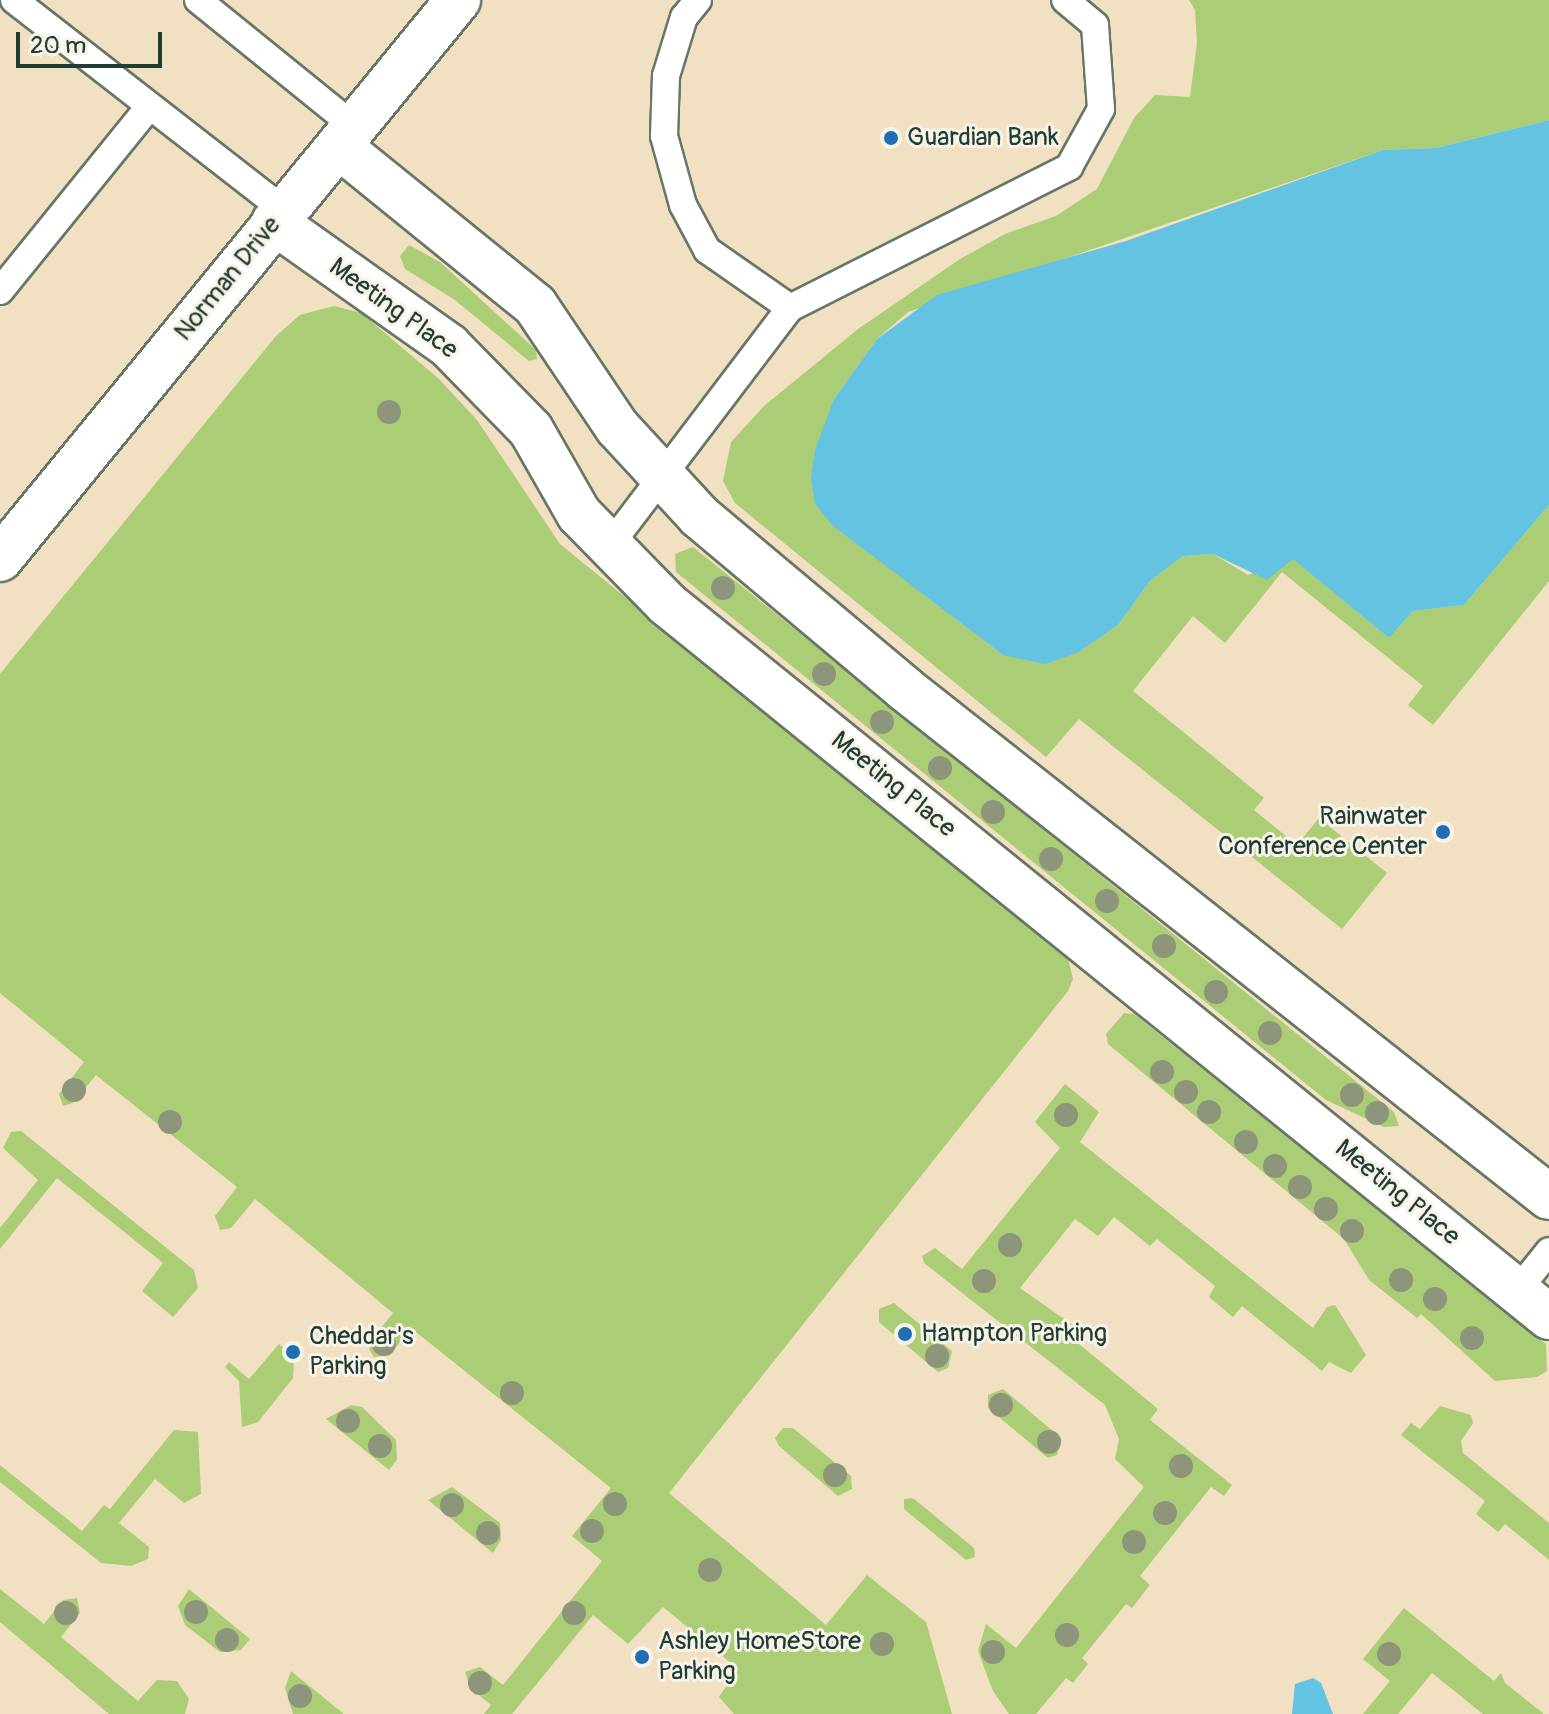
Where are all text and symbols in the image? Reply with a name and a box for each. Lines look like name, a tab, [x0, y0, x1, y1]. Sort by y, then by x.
scale bar	[20, 16, 166, 66]
text: 20 m	[30, 31, 86, 60]
place label: Guardian Bank	[907, 122, 1059, 154]
marker: Guardian Bank	[882, 129, 900, 147]
street label: Norman Drive	[168, 210, 288, 348]
street label: Meeting Place	[323, 252, 463, 366]
street label: Meeting Place	[824, 725, 962, 845]
place label: Rainwater Conference Center	[1218, 801, 1427, 862]
marker: Rainwater Conference Center	[1434, 823, 1452, 841]
street label: Meeting Place	[1328, 1133, 1466, 1253]
place label: Hampton Parking	[921, 1318, 1107, 1350]
place label: Cheddar's Parking	[309, 1321, 414, 1382]
marker: Hampton Parking	[896, 1325, 914, 1343]
marker: Cheddar's Parking	[284, 1343, 302, 1361]
place label: Ashley HomeStore Parking	[658, 1626, 861, 1688]
marker: Ashley HomeStore Parking	[633, 1648, 651, 1666]

